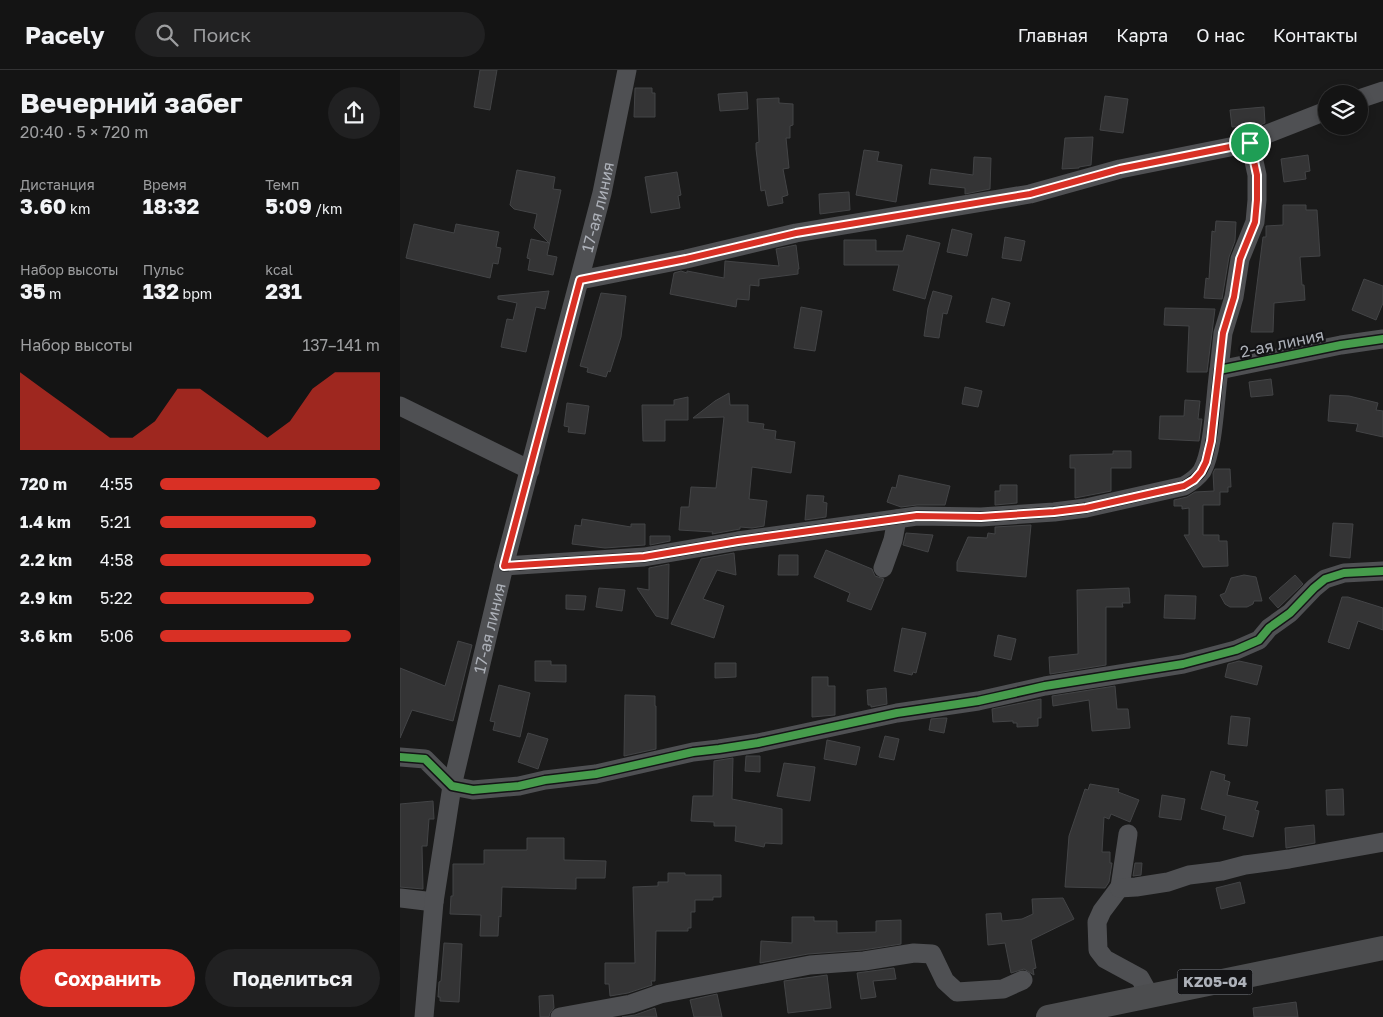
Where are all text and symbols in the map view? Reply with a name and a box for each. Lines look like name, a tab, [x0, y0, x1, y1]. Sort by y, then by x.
search box	[135, 12, 485, 57]
text: Pacely	[25, 20, 105, 49]
icon: search	[153, 21, 181, 49]
text: Поиск	[193, 23, 251, 46]
text: Главная	[1018, 24, 1088, 46]
text: Карта	[1116, 24, 1168, 46]
text: О нас	[1196, 24, 1245, 46]
text: Контакты	[1273, 24, 1358, 46]
map controls	[1318, 85, 1368, 135]
button: layers	[1318, 85, 1368, 135]
text: Вечерний забег	[20, 86, 243, 119]
button: share	[328, 87, 380, 139]
text: 20:40 · 5 × 720 m	[20, 122, 148, 142]
pin	[1229, 122, 1271, 164]
icon: arrive	[1236, 129, 1264, 157]
street label: 17-ая линия	[577, 160, 618, 254]
text: Дистанция	[20, 176, 95, 193]
text: Время	[143, 176, 187, 193]
text: Темп	[265, 176, 299, 193]
text: 3.60	[20, 193, 67, 219]
text: 18:32	[143, 193, 199, 219]
text: 5:09	[265, 193, 312, 219]
text: km	[67, 200, 90, 217]
text: /km	[312, 200, 342, 217]
text: Набор высоты	[20, 261, 119, 278]
text: Пульс	[143, 261, 184, 278]
text: kcal	[265, 261, 293, 278]
text: 35	[20, 278, 46, 304]
text: 132	[143, 278, 179, 304]
text: 231	[265, 278, 302, 304]
text: m	[46, 285, 62, 302]
text: bpm	[179, 285, 212, 302]
street label: 2-ая линия	[1238, 324, 1326, 362]
text: Набор высоты	[20, 335, 133, 355]
text: 137–141 m	[302, 335, 380, 355]
text: 720 m	[20, 474, 67, 494]
text: 4:55	[100, 474, 133, 494]
text: 1.4 km	[20, 512, 71, 532]
text: 5:21	[100, 512, 131, 532]
text: 2.2 km	[20, 550, 72, 570]
text: 4:58	[100, 550, 134, 570]
street label: 17-ая линия	[469, 581, 510, 675]
text: 2.9 km	[20, 588, 72, 608]
text: 5:22	[100, 588, 133, 608]
text: 3.6 km	[20, 626, 72, 646]
text: 5:06	[100, 626, 134, 646]
button: Сохранить	[20, 949, 195, 1007]
button: Поделиться	[205, 949, 380, 1007]
road number: KZ05-04	[1178, 970, 1252, 994]

